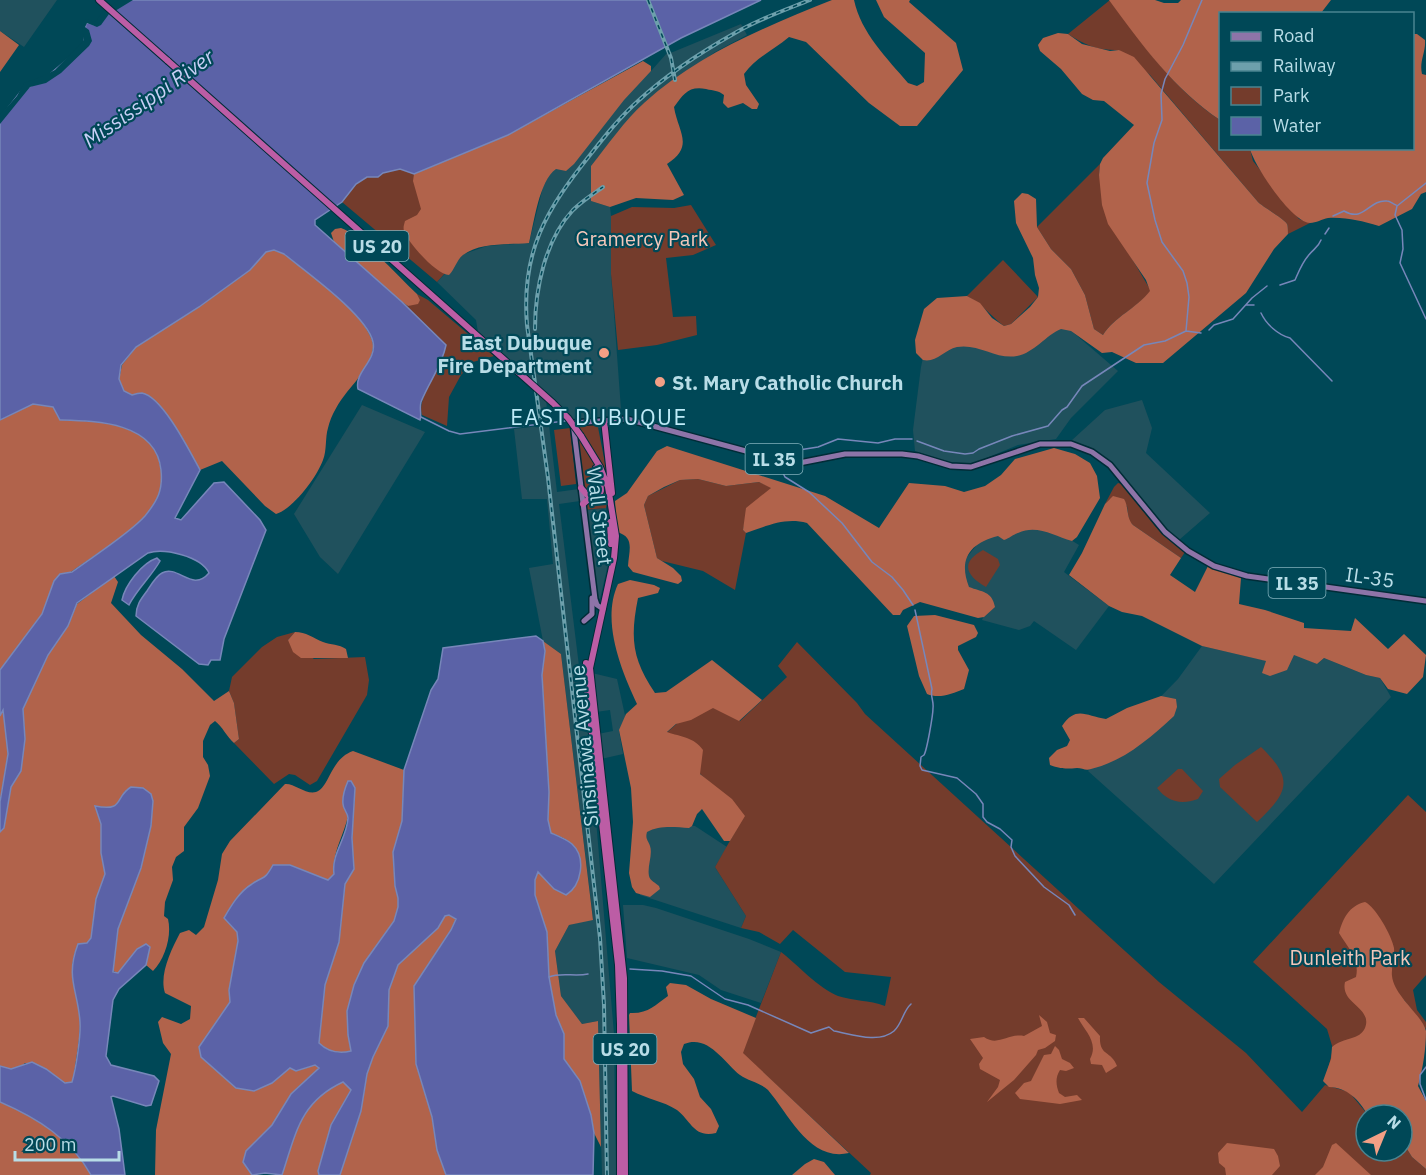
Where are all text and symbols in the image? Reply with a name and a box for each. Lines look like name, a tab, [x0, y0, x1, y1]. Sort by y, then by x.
legend	[1219, 12, 1414, 150]
text: Road	[1273, 24, 1314, 47]
water label: Mississippi River	[77, 42, 220, 154]
text: Railway	[1273, 54, 1335, 77]
text: Park	[1273, 84, 1310, 107]
text: Water	[1273, 114, 1322, 137]
park label: Gramercy Park	[576, 225, 709, 252]
road number: US 20	[346, 231, 409, 261]
place label: East Dubuque Fire Department	[437, 329, 592, 379]
marker: East Dubuque Fire Department	[597, 346, 611, 360]
place label: St. Mary Catholic Church	[672, 369, 903, 396]
marker: St. Mary Catholic Church	[653, 375, 667, 389]
district label: EAST DUBUQUE	[510, 402, 688, 431]
road number: IL 35	[746, 444, 802, 474]
street label: Wall Street	[581, 465, 619, 567]
street label: IL-35	[1344, 560, 1396, 594]
road number: IL 35	[1268, 568, 1326, 598]
street label: Sinsinawa Avenue	[563, 664, 605, 828]
park label: Dunleith Park	[1289, 944, 1411, 971]
road number: US 20	[594, 1034, 656, 1064]
north arrow	[1354, 1103, 1414, 1163]
text: N	[1383, 1111, 1405, 1133]
scale bar	[15, 1124, 118, 1162]
text: 200 m	[24, 1133, 76, 1156]

